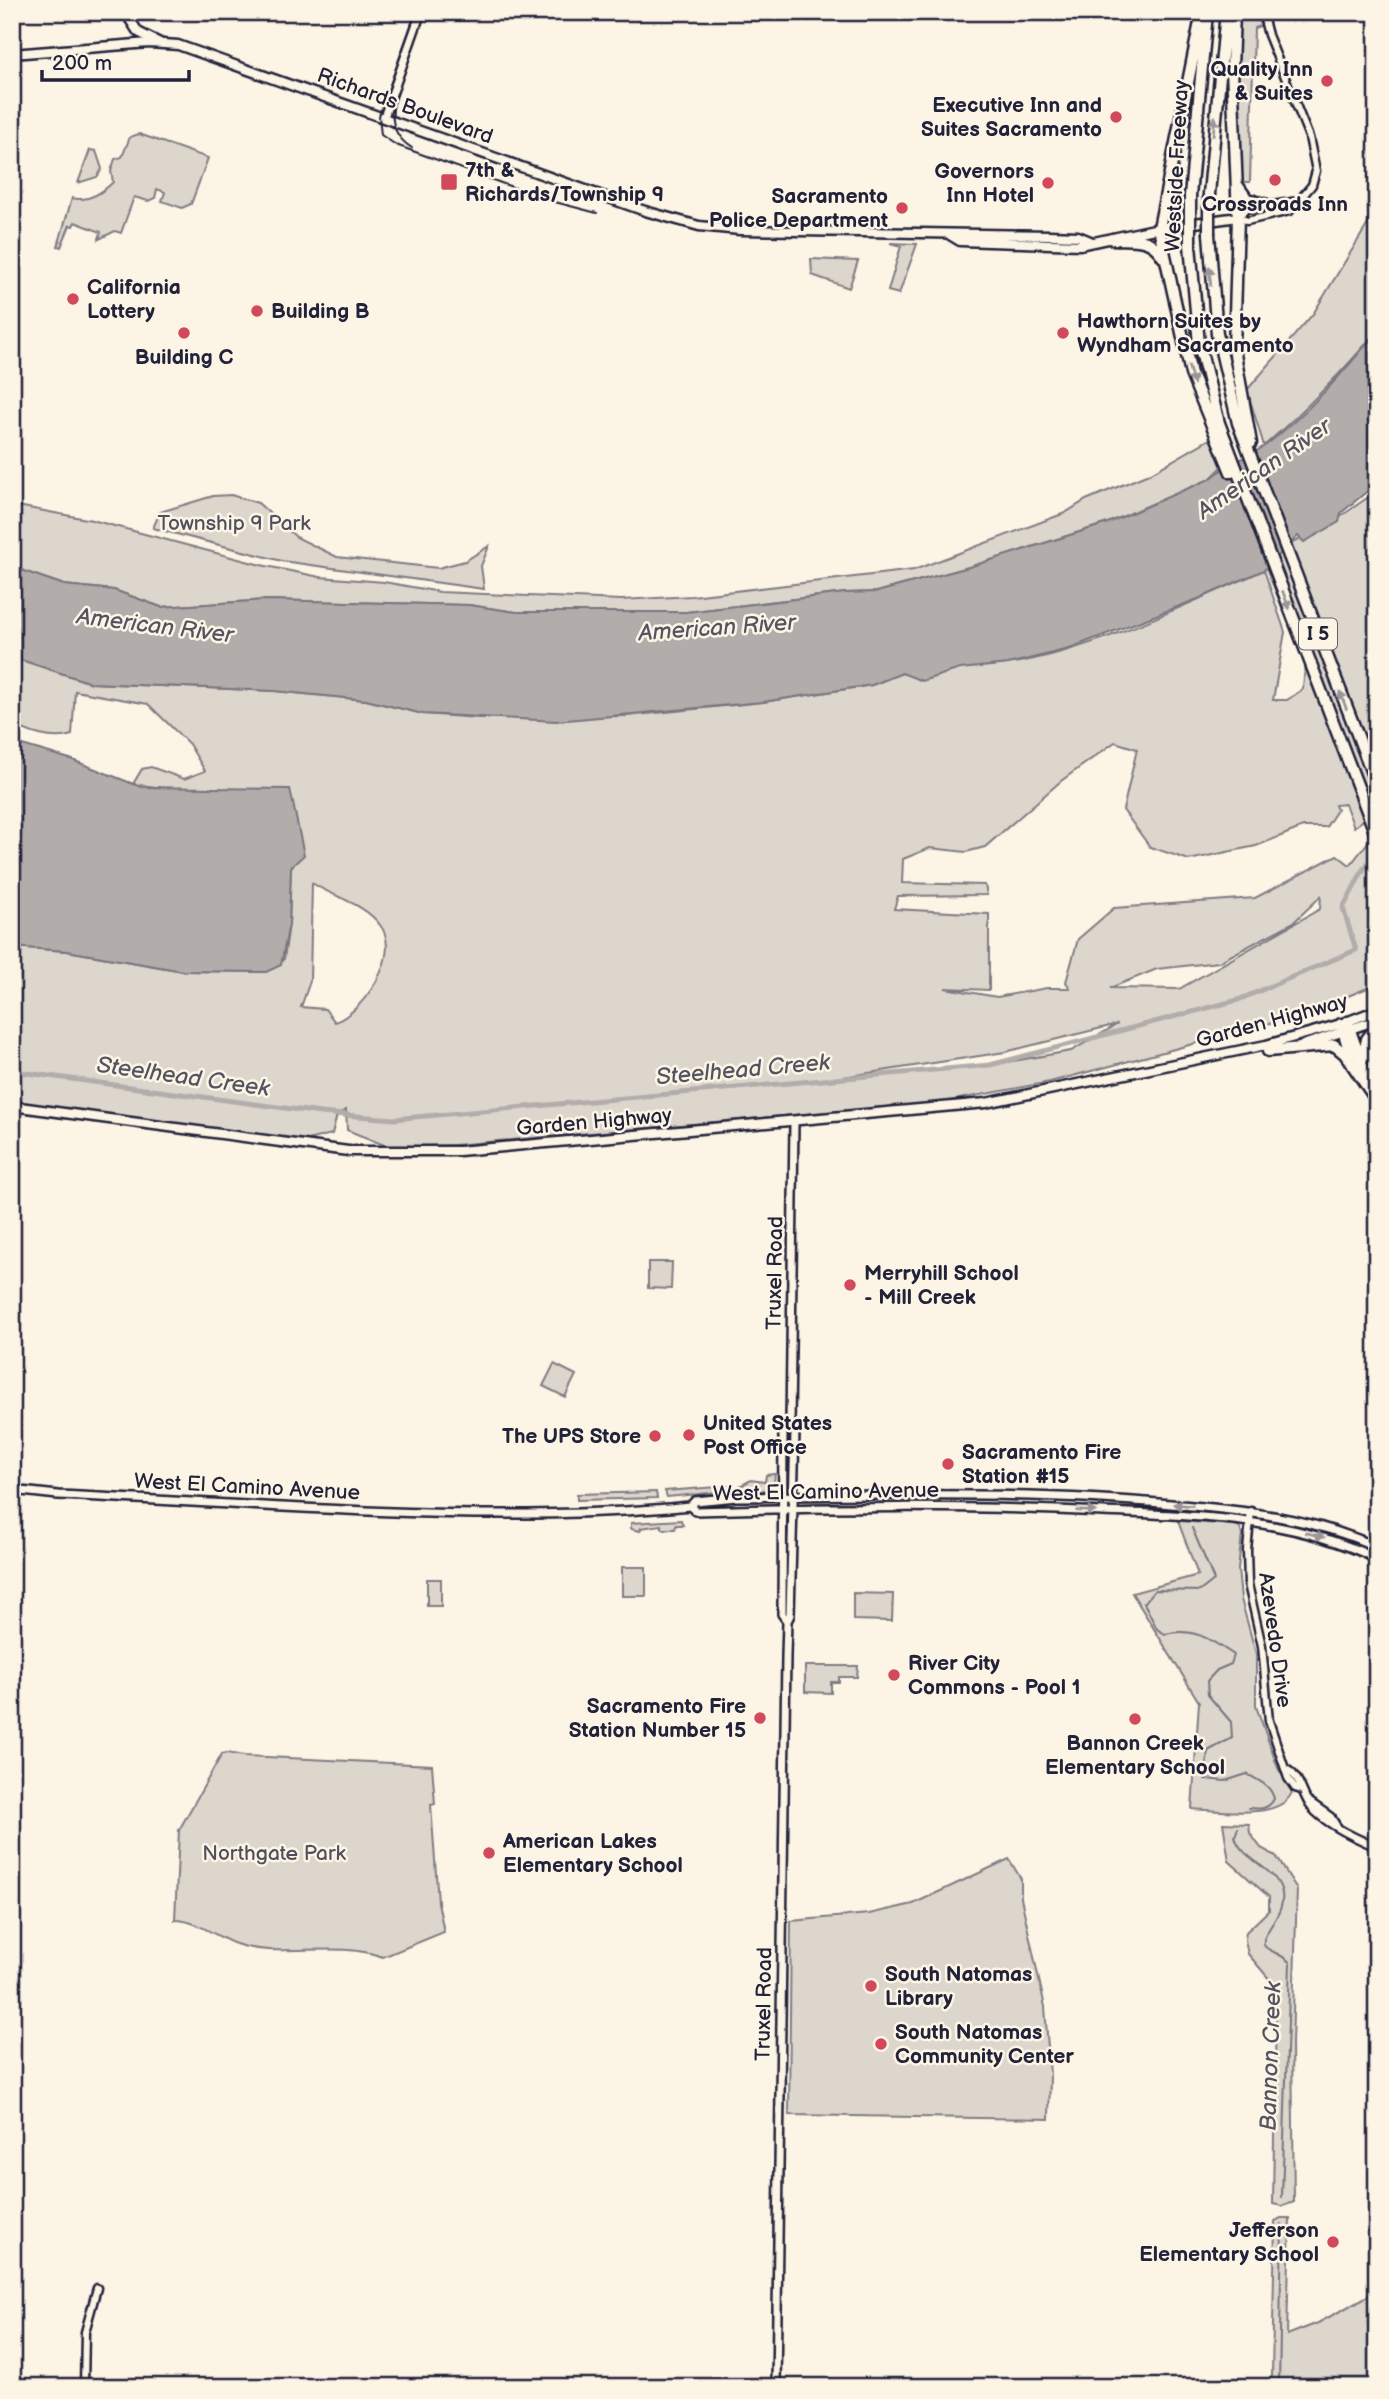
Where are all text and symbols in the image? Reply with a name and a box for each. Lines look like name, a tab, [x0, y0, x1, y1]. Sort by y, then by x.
scale bar	[42, 38, 189, 82]
text: 200 m	[52, 51, 112, 76]
place label: Quality Inn & Suites	[1211, 57, 1313, 106]
street label: Richards Boulevard	[314, 63, 496, 149]
marker: Quality Inn & Suites	[1319, 73, 1335, 89]
street label: Westside Freeway	[1160, 79, 1194, 253]
place label: Executive Inn and Suites Sacramento	[921, 93, 1102, 142]
marker: Executive Inn and Suites Sacramento	[1108, 109, 1124, 125]
one-way arrow	[1208, 115, 1219, 137]
place label: 7th & Richards/Township 9	[465, 158, 664, 207]
place label: Governors Inn Hotel	[935, 159, 1034, 208]
marker: 7th & Richards/Township 9	[439, 172, 459, 192]
marker: Crossroads Inn	[1267, 172, 1283, 188]
marker: Governors Inn Hotel	[1040, 175, 1056, 191]
place label: Sacramento Police Department	[709, 184, 888, 233]
place label: Crossroads Inn	[1202, 192, 1348, 217]
marker: Sacramento Police Department	[894, 200, 910, 216]
one-way arrow	[1205, 265, 1216, 287]
place label: California Lottery	[87, 275, 181, 324]
marker: California Lottery	[65, 291, 81, 307]
place label: Building B	[271, 299, 370, 324]
marker: Building B	[249, 303, 265, 319]
place label: Hawthorn Suites by Wyndham Sacramento	[1077, 309, 1294, 358]
marker: Building C	[176, 325, 192, 341]
marker: Hawthorn Suites by Wyndham Sacramento	[1055, 325, 1071, 341]
place label: Building C	[135, 345, 233, 370]
one-way arrow	[1187, 365, 1197, 386]
water label: American River	[1191, 411, 1338, 526]
park label: Township 9 Park	[158, 511, 311, 536]
one-way arrow	[1281, 590, 1292, 611]
water label: American River	[74, 602, 236, 650]
water label: American River	[637, 608, 798, 648]
road number: I 5	[1299, 618, 1337, 650]
one-way arrow	[1338, 689, 1349, 710]
street label: Garden Highway	[1193, 989, 1351, 1053]
water label: Steelhead Creek	[655, 1048, 832, 1092]
water label: Steelhead Creek	[95, 1051, 272, 1103]
street label: Garden Highway	[515, 1103, 673, 1141]
street label: Truxel Road	[762, 1216, 788, 1330]
place label: Merryhill School - Mill Creek	[864, 1261, 1019, 1310]
marker: Merryhill School - Mill Creek	[842, 1277, 858, 1293]
place label: United States Post Office	[703, 1411, 832, 1460]
place label: The UPS Store	[502, 1424, 641, 1449]
marker: United States Post Office	[681, 1427, 697, 1443]
marker: The UPS Store	[647, 1428, 663, 1444]
place label: Sacramento Fire Station #15	[962, 1440, 1121, 1489]
marker: Sacramento Fire Station #15	[940, 1456, 956, 1472]
street label: West El Camino Avenue	[133, 1469, 361, 1505]
street label: West El Camino Avenue	[713, 1478, 939, 1506]
one-way arrow	[1172, 1499, 1194, 1510]
one-way arrow	[1075, 1505, 1097, 1516]
one-way arrow	[1304, 1531, 1325, 1541]
street label: Azevedo Drive	[1253, 1571, 1297, 1709]
place label: River City Commons - Pool 1	[908, 1651, 1081, 1700]
marker: River City Commons - Pool 1	[886, 1667, 902, 1683]
place label: Sacramento Fire Station Number 15	[569, 1694, 746, 1743]
marker: Sacramento Fire Station Number 15	[752, 1710, 768, 1726]
marker: Bannon Creek Elementary School	[1127, 1711, 1143, 1727]
place label: Bannon Creek Elementary School	[1045, 1731, 1225, 1780]
place label: American Lakes Elementary School	[502, 1829, 683, 1878]
park label: Northgate Park	[202, 1841, 347, 1866]
marker: American Lakes Elementary School	[481, 1845, 497, 1861]
street label: Truxel Road	[751, 1947, 777, 2061]
place label: South Natomas Library	[885, 1962, 1032, 2011]
marker: South Natomas Library	[863, 1978, 879, 1994]
water label: Bannon Creek	[1254, 1980, 1288, 2131]
place label: South Natomas Community Center	[895, 2020, 1074, 2069]
marker: South Natomas Community Center	[873, 2036, 889, 2052]
place label: Jefferson Elementary School	[1139, 2218, 1319, 2267]
marker: Jefferson Elementary School	[1325, 2234, 1341, 2250]

